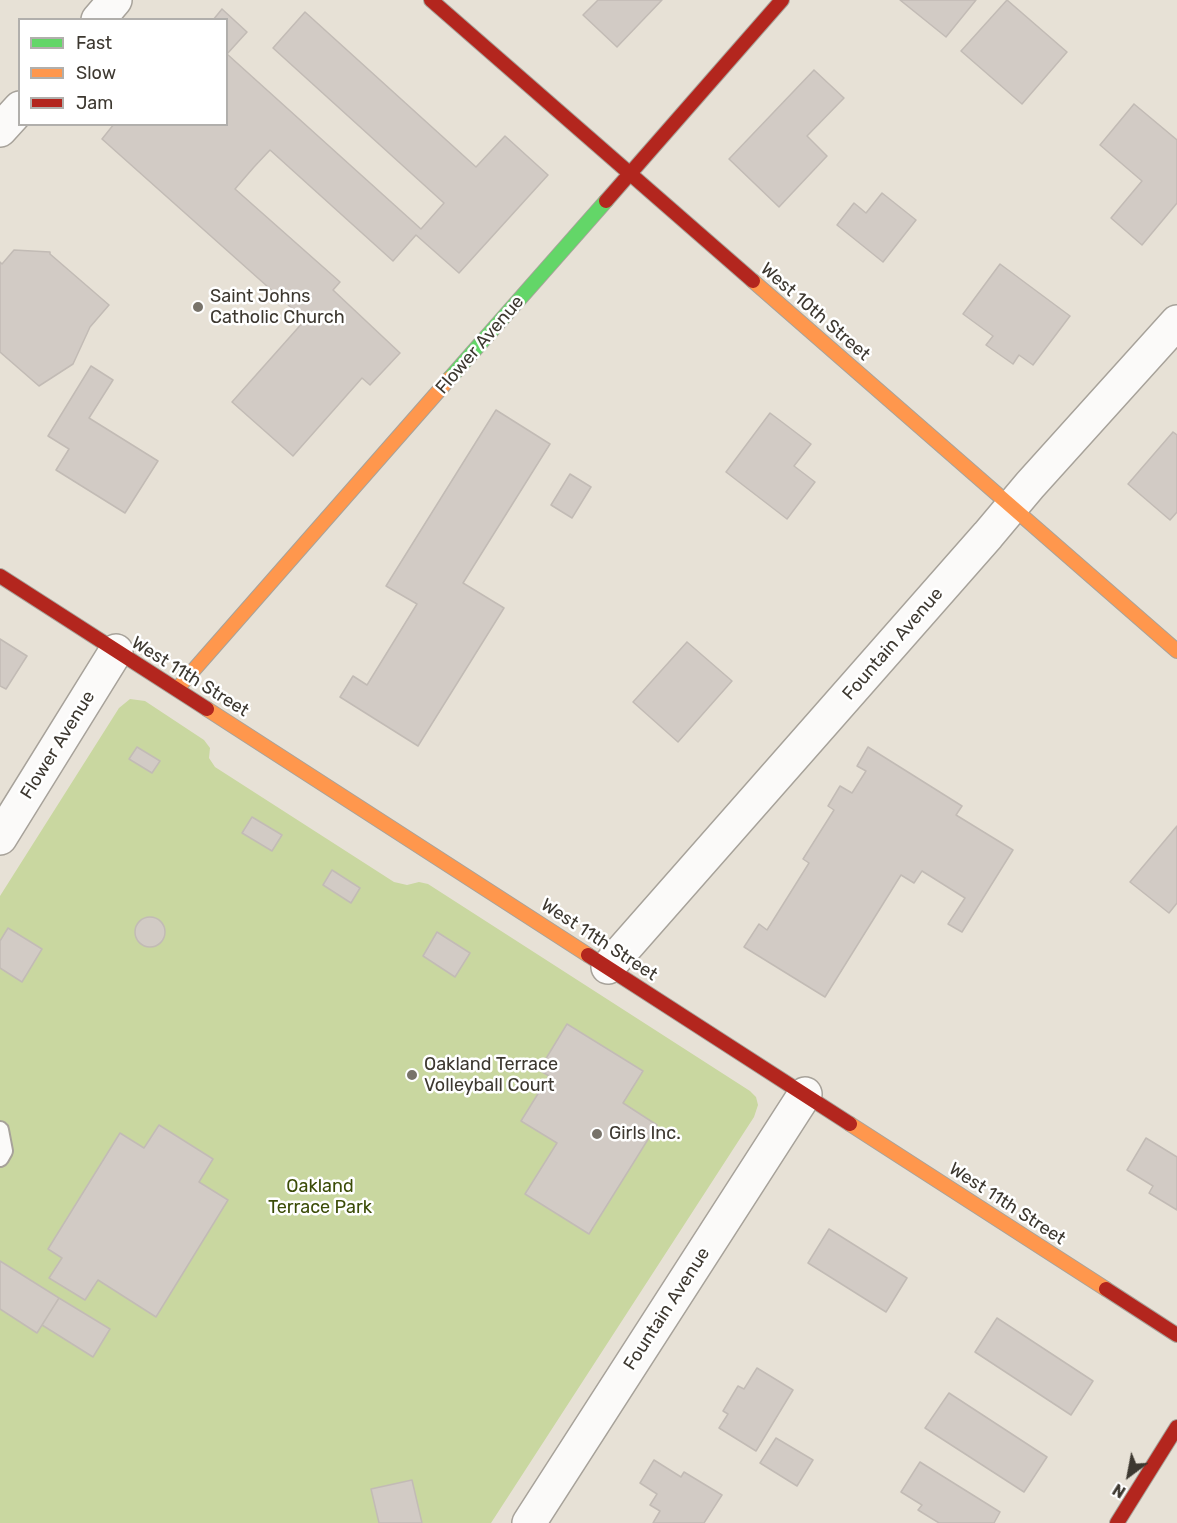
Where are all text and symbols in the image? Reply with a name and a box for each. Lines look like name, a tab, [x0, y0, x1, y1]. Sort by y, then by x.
legend	[18, 18, 228, 126]
text: Fast	[76, 32, 112, 54]
text: Slow	[76, 62, 116, 84]
text: Jam	[76, 92, 113, 114]
street label: West 10th Street	[756, 258, 874, 366]
place label: Saint Johns Catholic Church	[210, 286, 345, 328]
street label: Flower Avenue	[431, 291, 529, 399]
marker: Saint Johns Catholic Church	[191, 300, 205, 314]
street label: Fountain Avenue	[838, 583, 948, 705]
street label: West 11th Street	[127, 632, 253, 722]
street label: Flower Avenue	[16, 687, 100, 803]
street label: West 11th Street	[537, 894, 661, 986]
place label: Oakland Terrace Volleyball Court	[424, 1054, 558, 1096]
marker: Oakland Terrace Volleyball Court	[405, 1068, 419, 1082]
place label: Girls Inc.	[609, 1123, 681, 1145]
marker: Girls Inc.	[590, 1127, 604, 1141]
street label: West 11th Street	[945, 1158, 1069, 1250]
park label: Oakland Terrace Park	[268, 1176, 372, 1218]
street label: Fountain Avenue	[619, 1244, 715, 1374]
north arrow	[1099, 1445, 1159, 1505]
text: N	[1109, 1480, 1129, 1502]

